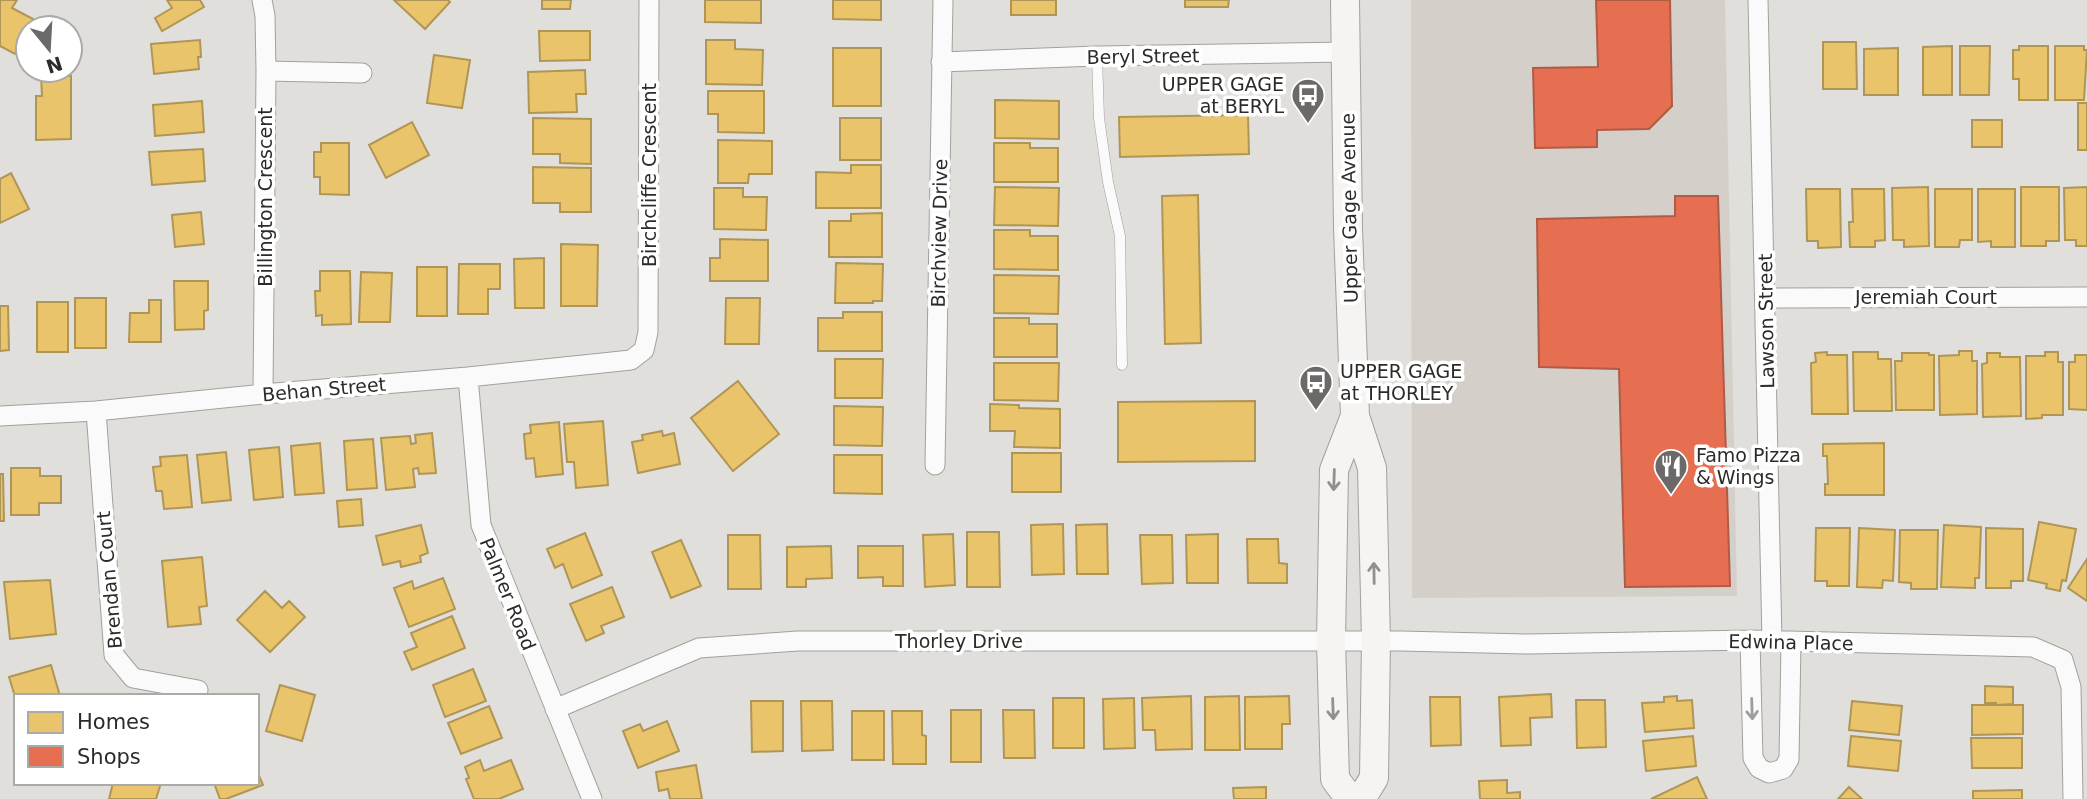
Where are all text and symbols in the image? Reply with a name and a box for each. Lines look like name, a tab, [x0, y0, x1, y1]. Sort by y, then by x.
north arrow	[14, 14, 84, 84]
street label: Beryl Street	[1086, 44, 1200, 68]
text: N	[43, 52, 65, 78]
place label: UPPER GAGE at BERYL	[1162, 73, 1284, 117]
bus stop icon: UPPER GAGE at BERYL	[1289, 76, 1327, 125]
street label: Birchcliffe Crescent	[638, 83, 660, 267]
street label: Billington Crescent	[254, 107, 276, 287]
street label: Upper Gage Avenue	[1336, 113, 1362, 303]
street label: Birchview Drive	[927, 158, 951, 308]
street label: Lawson Street	[1754, 253, 1778, 389]
street label: Jeremiah Court	[1854, 286, 1997, 308]
place label: UPPER GAGE at THORLEY	[1340, 360, 1462, 404]
bus stop icon: UPPER GAGE at THORLEY	[1297, 363, 1335, 412]
street label: Behan Street	[261, 373, 387, 405]
place label: Famo Pizza & Wings	[1696, 444, 1801, 488]
restaurant icon: Famo Pizza & Wings	[1652, 447, 1690, 496]
one-way arrow	[1328, 469, 1341, 492]
street label: Brendan Court	[92, 510, 126, 650]
street label: Palmer Road	[475, 535, 541, 653]
one-way arrow	[1367, 562, 1381, 585]
street label: Thorley Drive	[894, 630, 1023, 652]
street label: Edwina Place	[1728, 630, 1854, 654]
legend	[14, 694, 259, 785]
one-way arrow	[1745, 697, 1758, 720]
one-way arrow	[1326, 698, 1340, 721]
text: Homes	[77, 710, 150, 734]
text: Shops	[77, 745, 141, 769]

